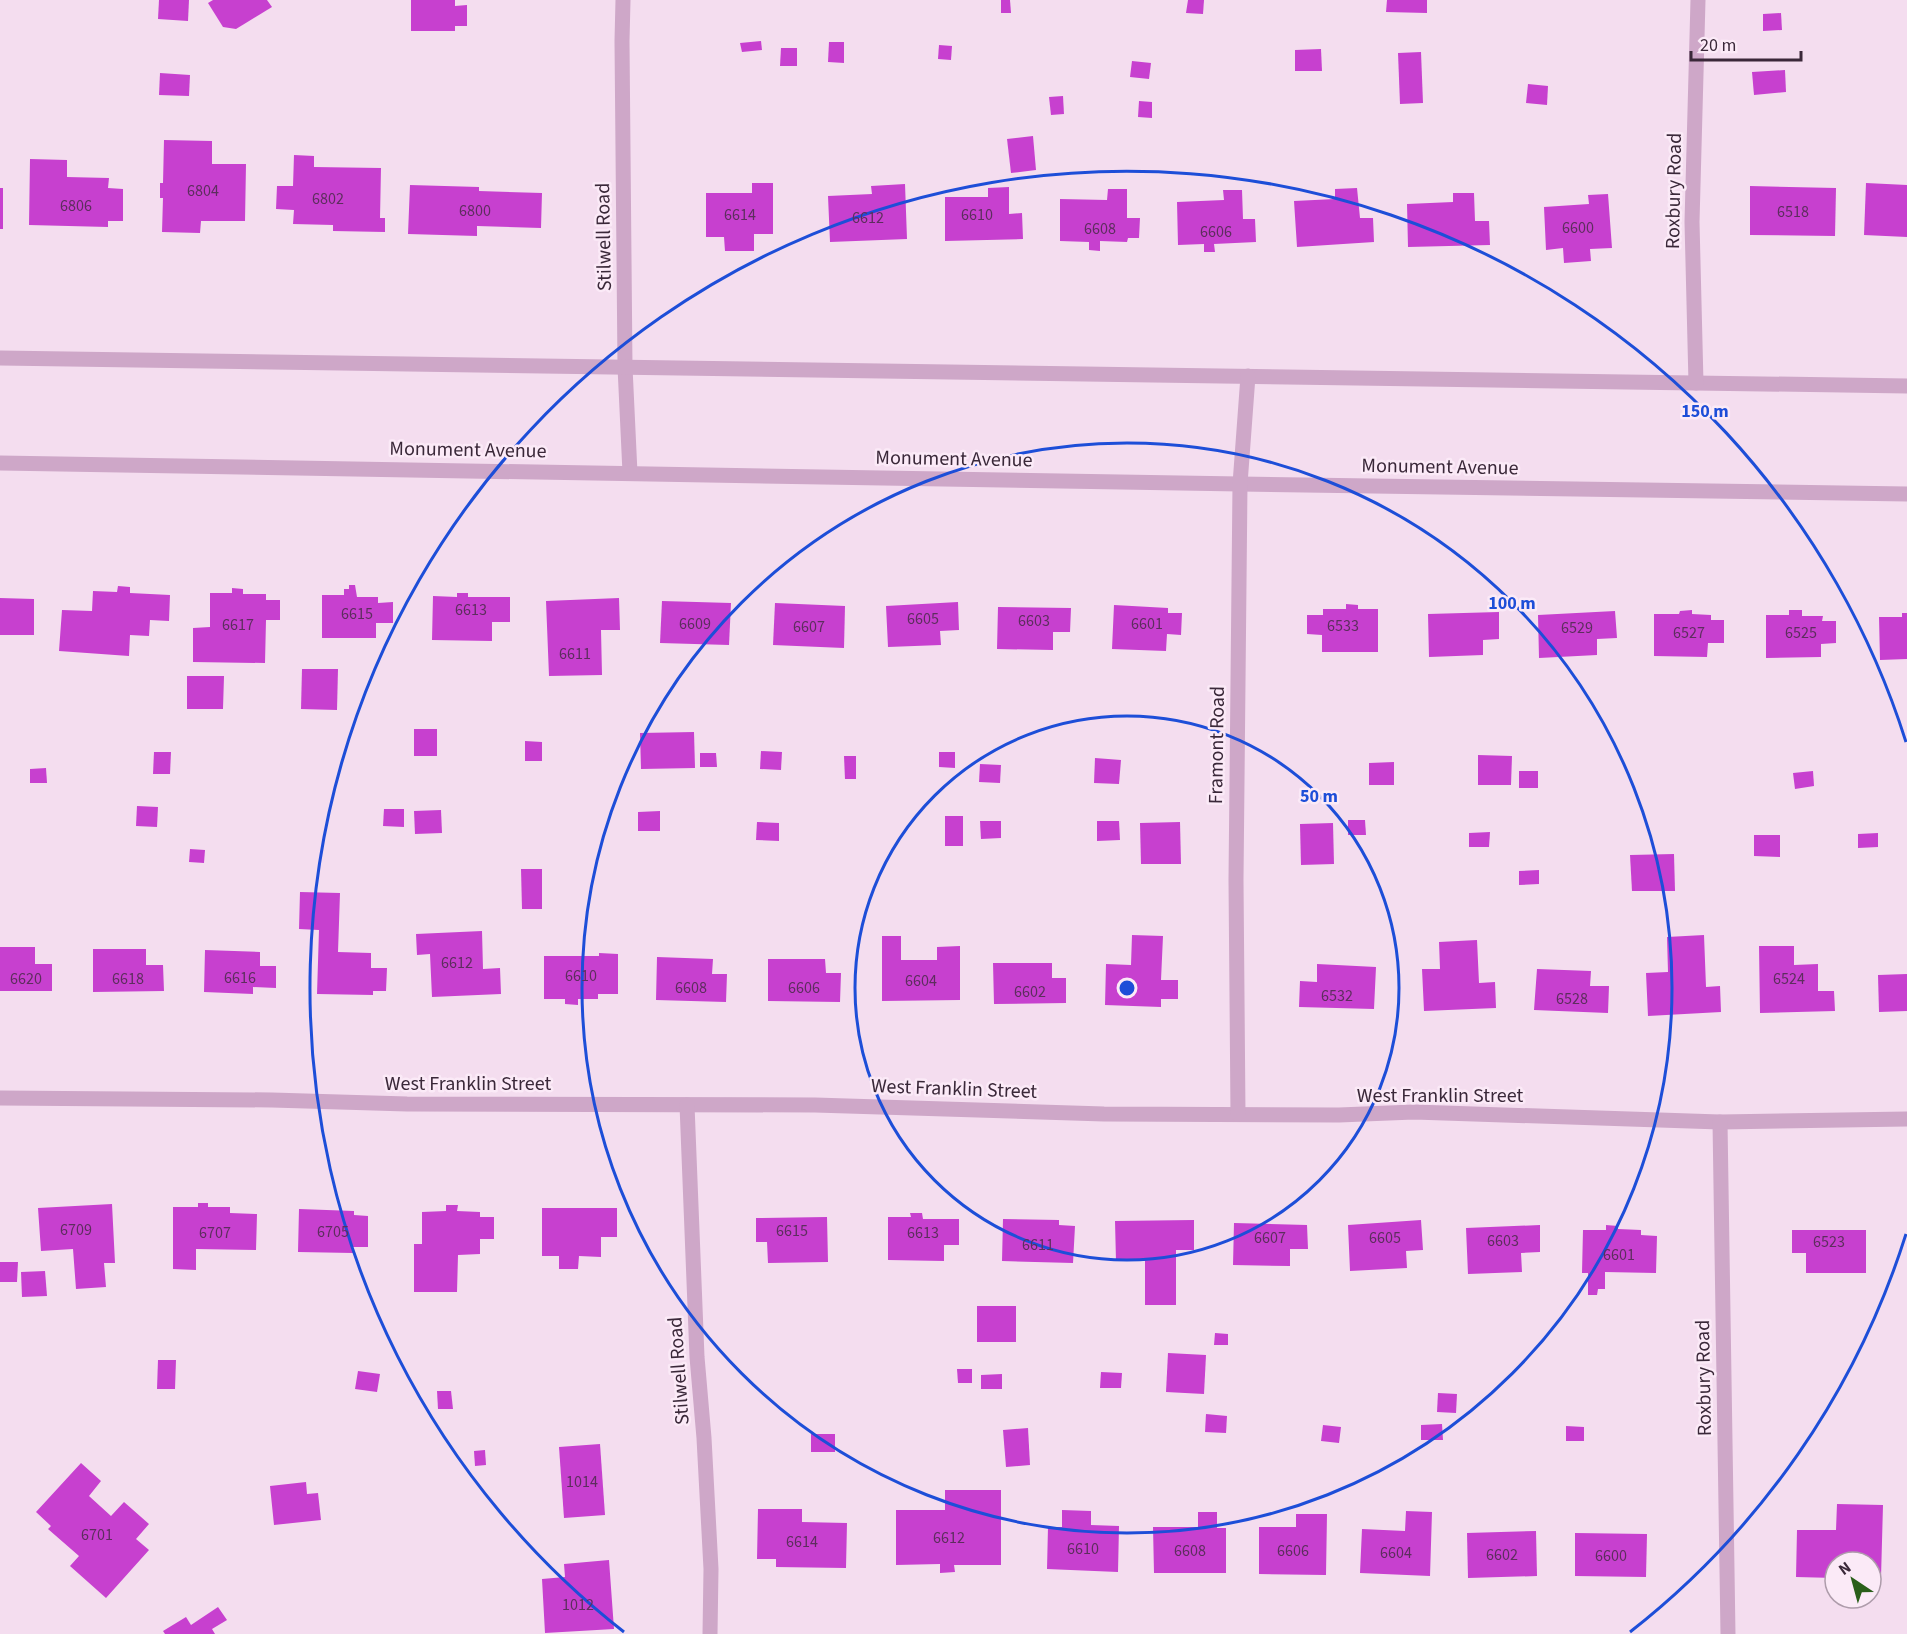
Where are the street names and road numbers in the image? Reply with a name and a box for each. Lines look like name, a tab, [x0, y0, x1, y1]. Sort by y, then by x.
street label: Roxbury Road	[1659, 133, 1689, 249]
street label: Stilwell Road	[589, 183, 619, 291]
street label: Monument Avenue	[389, 435, 547, 465]
street label: Monument Avenue	[875, 444, 1033, 474]
street label: Monument Avenue	[1361, 452, 1519, 482]
street label: Framont Road	[1202, 686, 1232, 804]
street label: West Franklin Street	[385, 1070, 551, 1098]
street label: West Franklin Street	[870, 1072, 1038, 1106]
street label: West Franklin Street	[1357, 1082, 1523, 1110]
street label: Stilwell Road	[661, 1316, 697, 1426]
street label: Roxbury Road	[1689, 1320, 1719, 1436]

